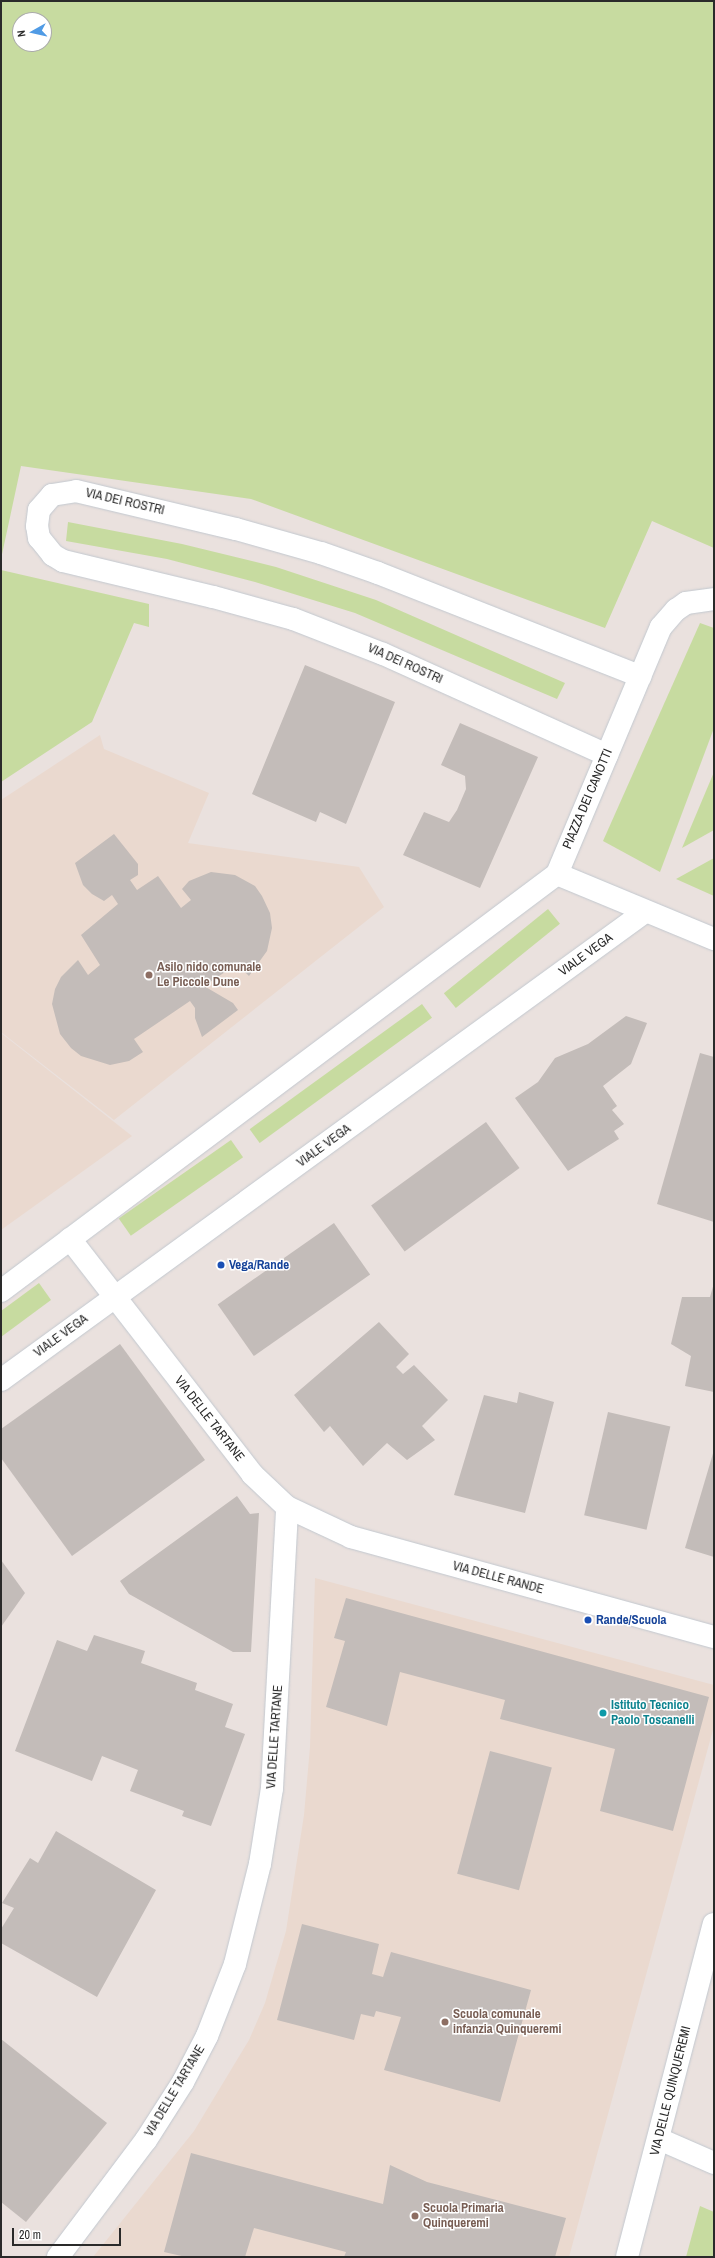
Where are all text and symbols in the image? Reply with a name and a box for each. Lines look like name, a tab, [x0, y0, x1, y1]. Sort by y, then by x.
north arrow	[12, 12, 52, 52]
text: N	[14, 29, 28, 38]
street label: VIA DEI ROSTRI	[84, 485, 166, 519]
street label: VIA DEI ROSTRI	[365, 640, 445, 688]
street label: PIAZZA DEI CANOTTI	[560, 746, 616, 852]
street label: VIALE VEGA	[556, 930, 616, 980]
place label: Asilo nido comunale Le Piccole Dune	[157, 960, 261, 991]
marker: Asilo nido comunale Le Piccole Dune	[144, 970, 154, 980]
street label: VIALE VEGA	[294, 1121, 354, 1171]
place label: Vega/Rande	[229, 1257, 289, 1273]
marker: Vega/Rande	[216, 1260, 226, 1270]
street label: VIALE VEGA	[31, 1311, 91, 1361]
street label: VIA DELLE TARTANE	[171, 1373, 247, 1465]
street label: VIA DELLE RANDE	[450, 1558, 546, 1598]
place label: Rande/Scuola	[596, 1612, 666, 1628]
marker: Rande/Scuola	[583, 1615, 593, 1625]
street label: VIA DELLE TARTANE	[264, 1684, 286, 1790]
place label: Istituto Tecnico Paolo Toscanelli	[611, 1698, 694, 1729]
marker: Istituto Tecnico Paolo Toscanelli	[598, 1708, 608, 1718]
place label: Scuola comunale infanzia Quinqueremi	[453, 2007, 561, 2038]
marker: Scuola comunale infanzia Quinqueremi	[440, 2017, 450, 2027]
street label: VIA DELLE QUINQUEREMI	[647, 2024, 695, 2158]
street label: VIA DELLE TARTANE	[141, 2042, 209, 2140]
place label: Scuola Primaria Quinqueremi	[423, 2201, 504, 2232]
marker: Scuola Primaria Quinqueremi	[410, 2211, 420, 2221]
scale bar	[14, 2220, 123, 2246]
text: 20 m	[19, 2227, 41, 2243]

